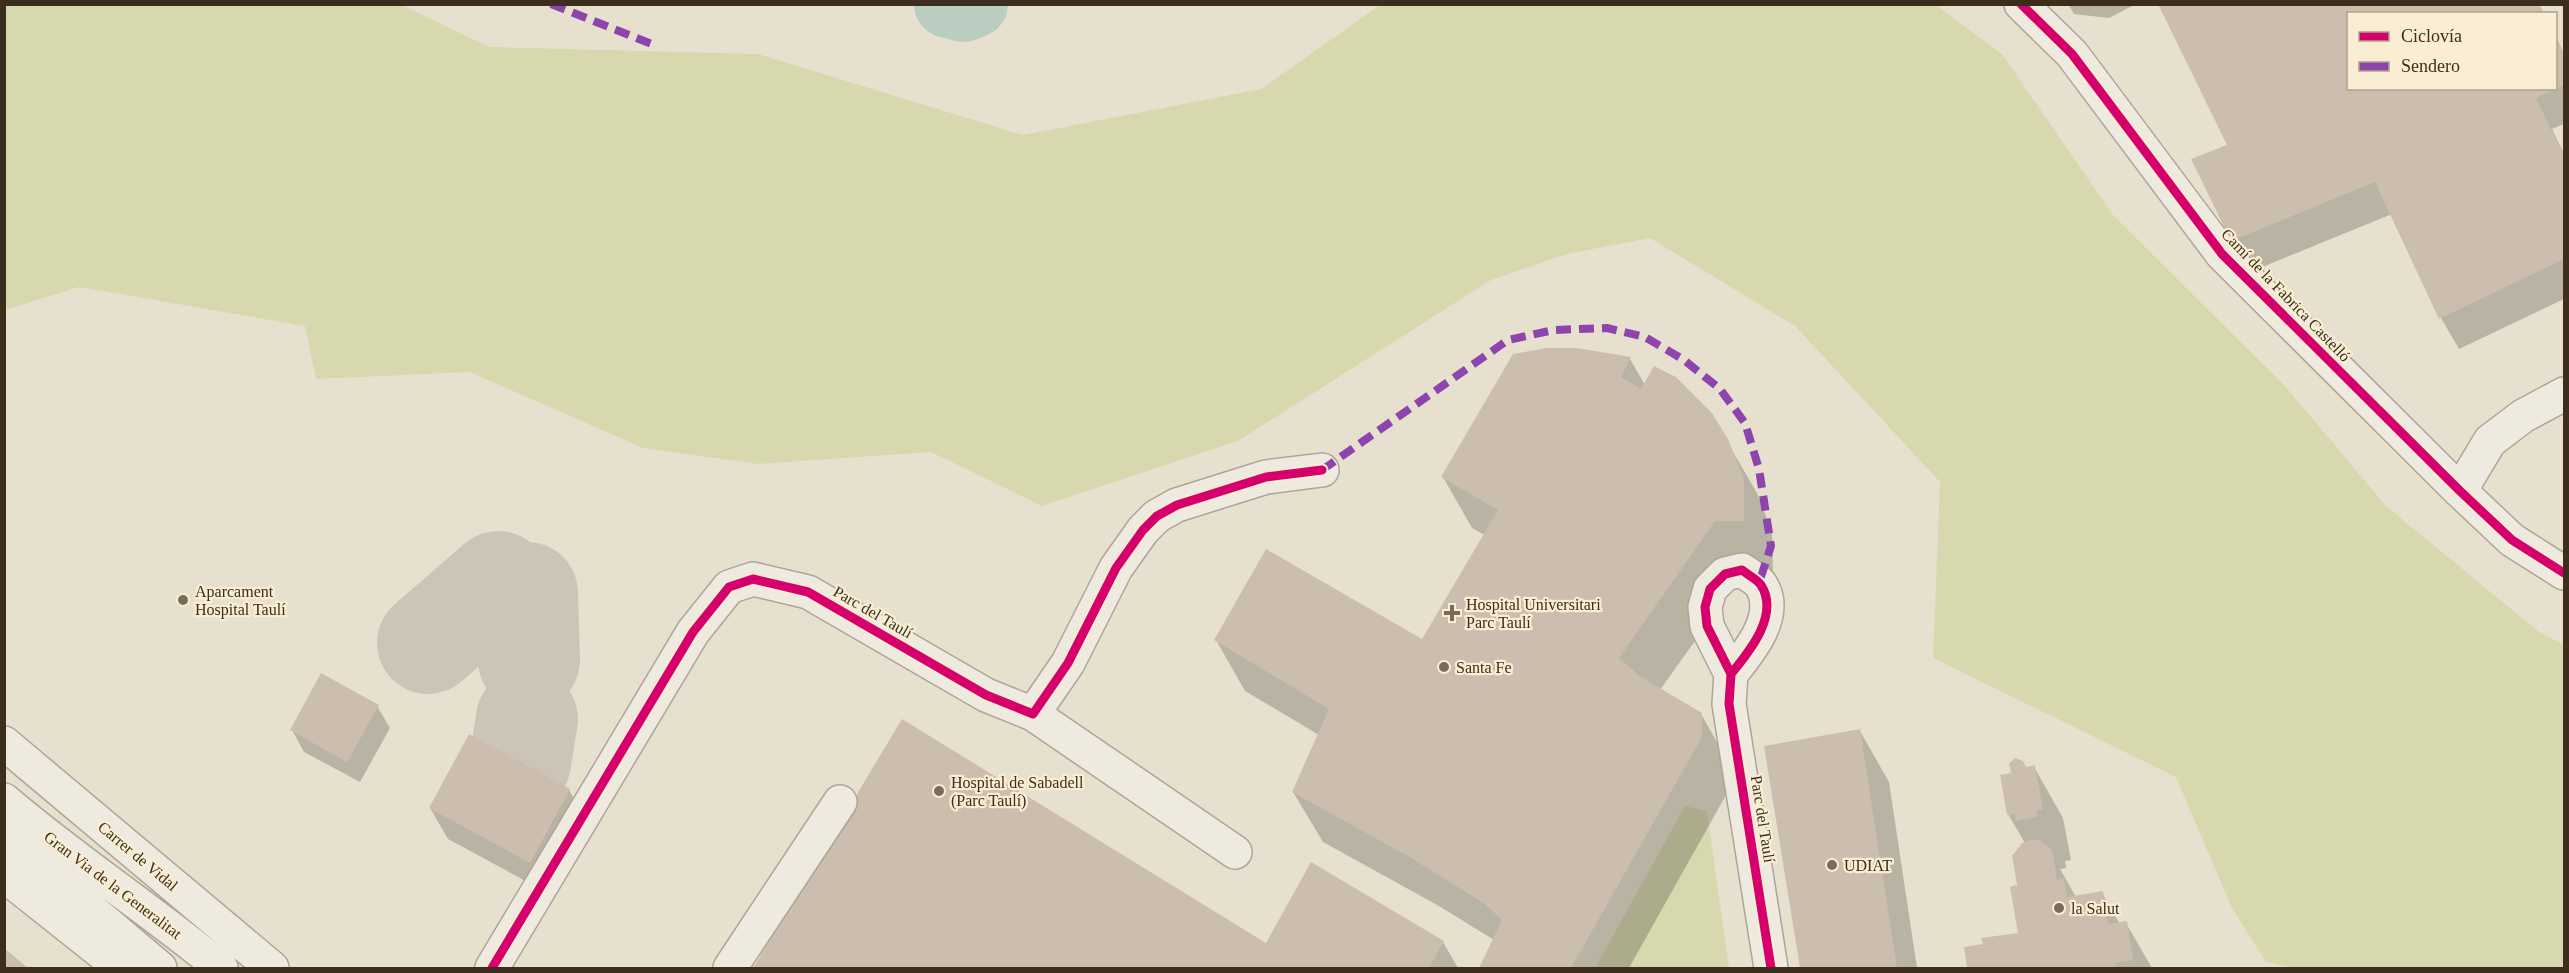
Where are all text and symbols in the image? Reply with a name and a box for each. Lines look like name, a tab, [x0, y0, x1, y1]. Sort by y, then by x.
legend	[2347, 12, 2557, 90]
text: Ciclovía	[2401, 26, 2462, 46]
text: Sendero	[2401, 56, 2460, 76]
street label: Camí de la Fabrica Castelló	[2218, 225, 2354, 365]
place label: Aparcament Hospital Taulí	[195, 583, 286, 619]
street label: Parc del Taulí	[830, 583, 916, 642]
marker: Aparcament Hospital Taulí	[176, 593, 190, 607]
place label: Hospital Universitari Parc Taulí	[1466, 596, 1601, 631]
marker: Hospital Universitari Parc Taulí	[1443, 604, 1461, 622]
place label: Santa Fe	[1456, 659, 1512, 676]
marker: Santa Fe	[1437, 660, 1451, 674]
place label: Hospital de Sabadell (Parc Taulí)	[951, 774, 1084, 810]
street label: Parc del Taulí	[1748, 774, 1778, 864]
marker: Hospital de Sabadell (Parc Taulí)	[932, 784, 946, 798]
street label: Carrer de Vidal	[95, 818, 182, 894]
street label: Gran Via de la Generalitat	[41, 828, 185, 943]
place label: UDIAT	[1844, 857, 1892, 874]
marker: UDIAT	[1825, 858, 1839, 872]
place label: la Salut	[2071, 900, 2120, 917]
marker: la Salut	[2052, 901, 2066, 915]

